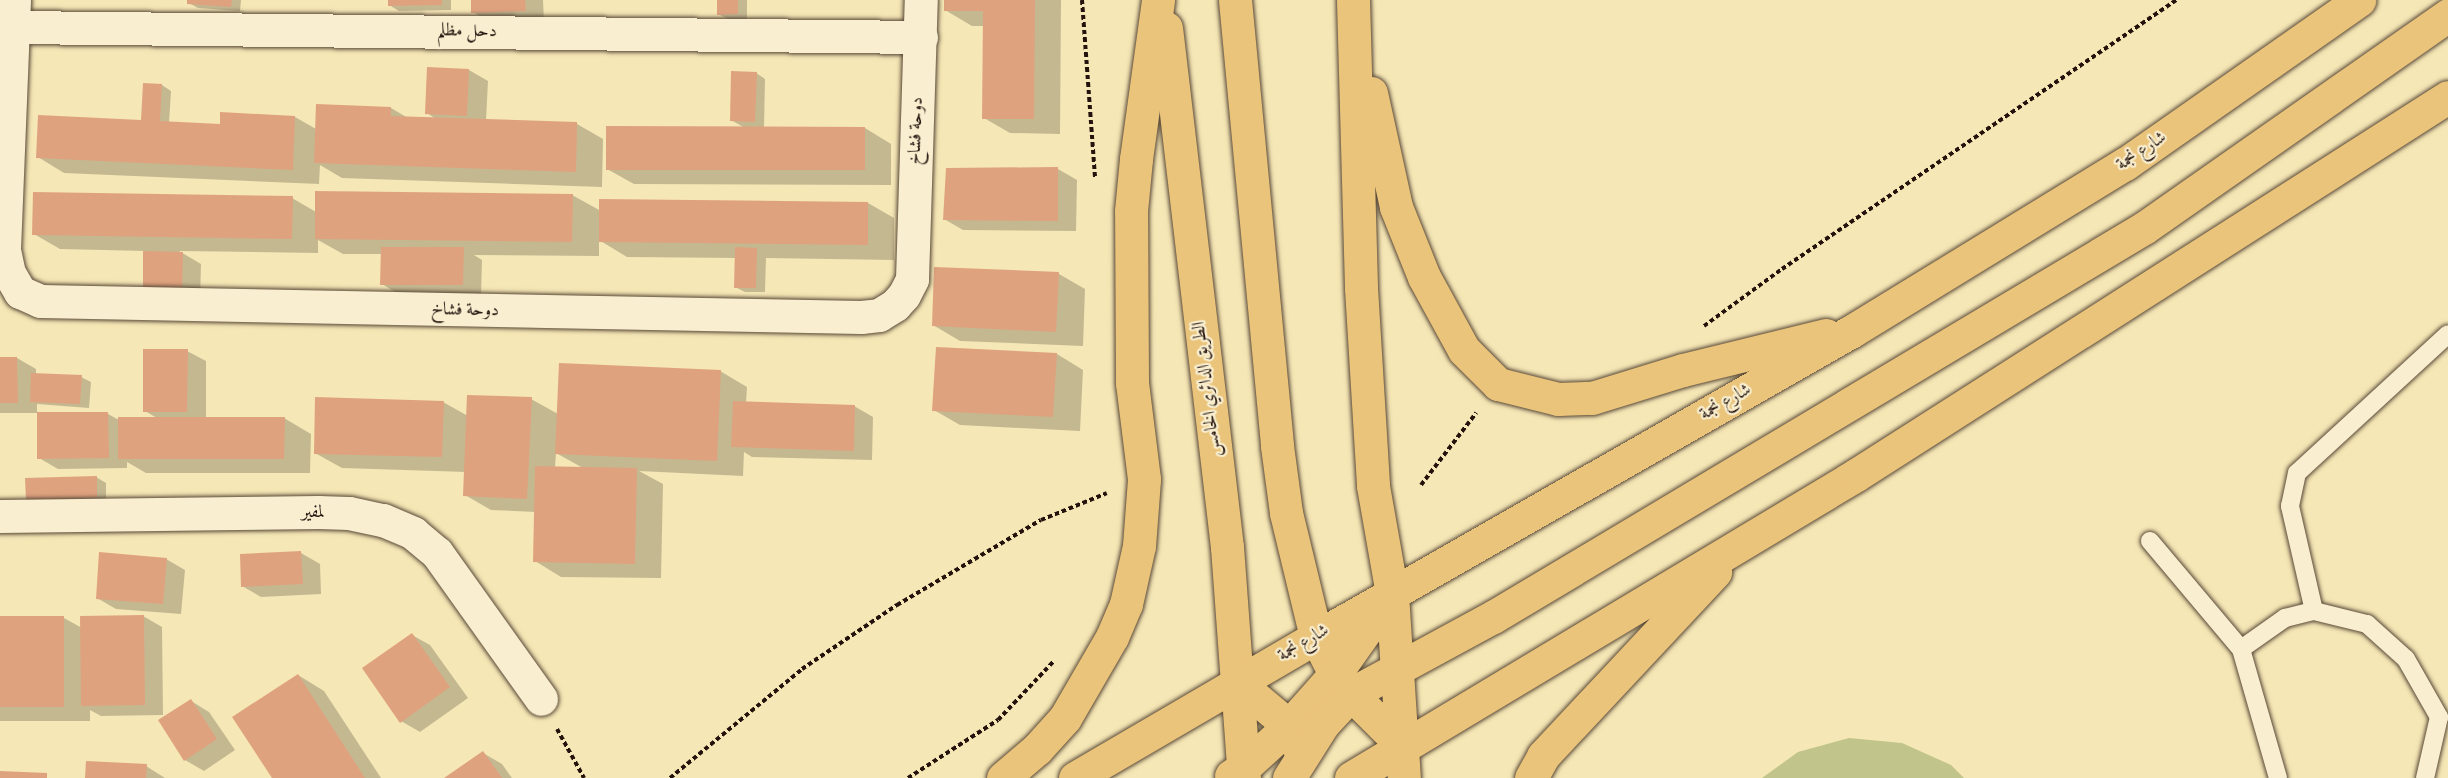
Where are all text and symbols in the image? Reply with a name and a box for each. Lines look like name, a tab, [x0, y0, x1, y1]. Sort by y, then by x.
street label: دحل مظلم	[437, 21, 497, 43]
street label: دوحة فشاخ	[905, 97, 929, 165]
street label: شارع نجمة	[2113, 127, 2171, 177]
street label: دوحة فشاخ	[431, 300, 499, 322]
street label: الطريق الدائري الخامس	[1189, 320, 1227, 458]
street label: شارع نجمة	[1696, 380, 1756, 426]
street label: لمفير	[301, 502, 325, 524]
street label: شارع نجمة	[1275, 620, 1333, 668]

